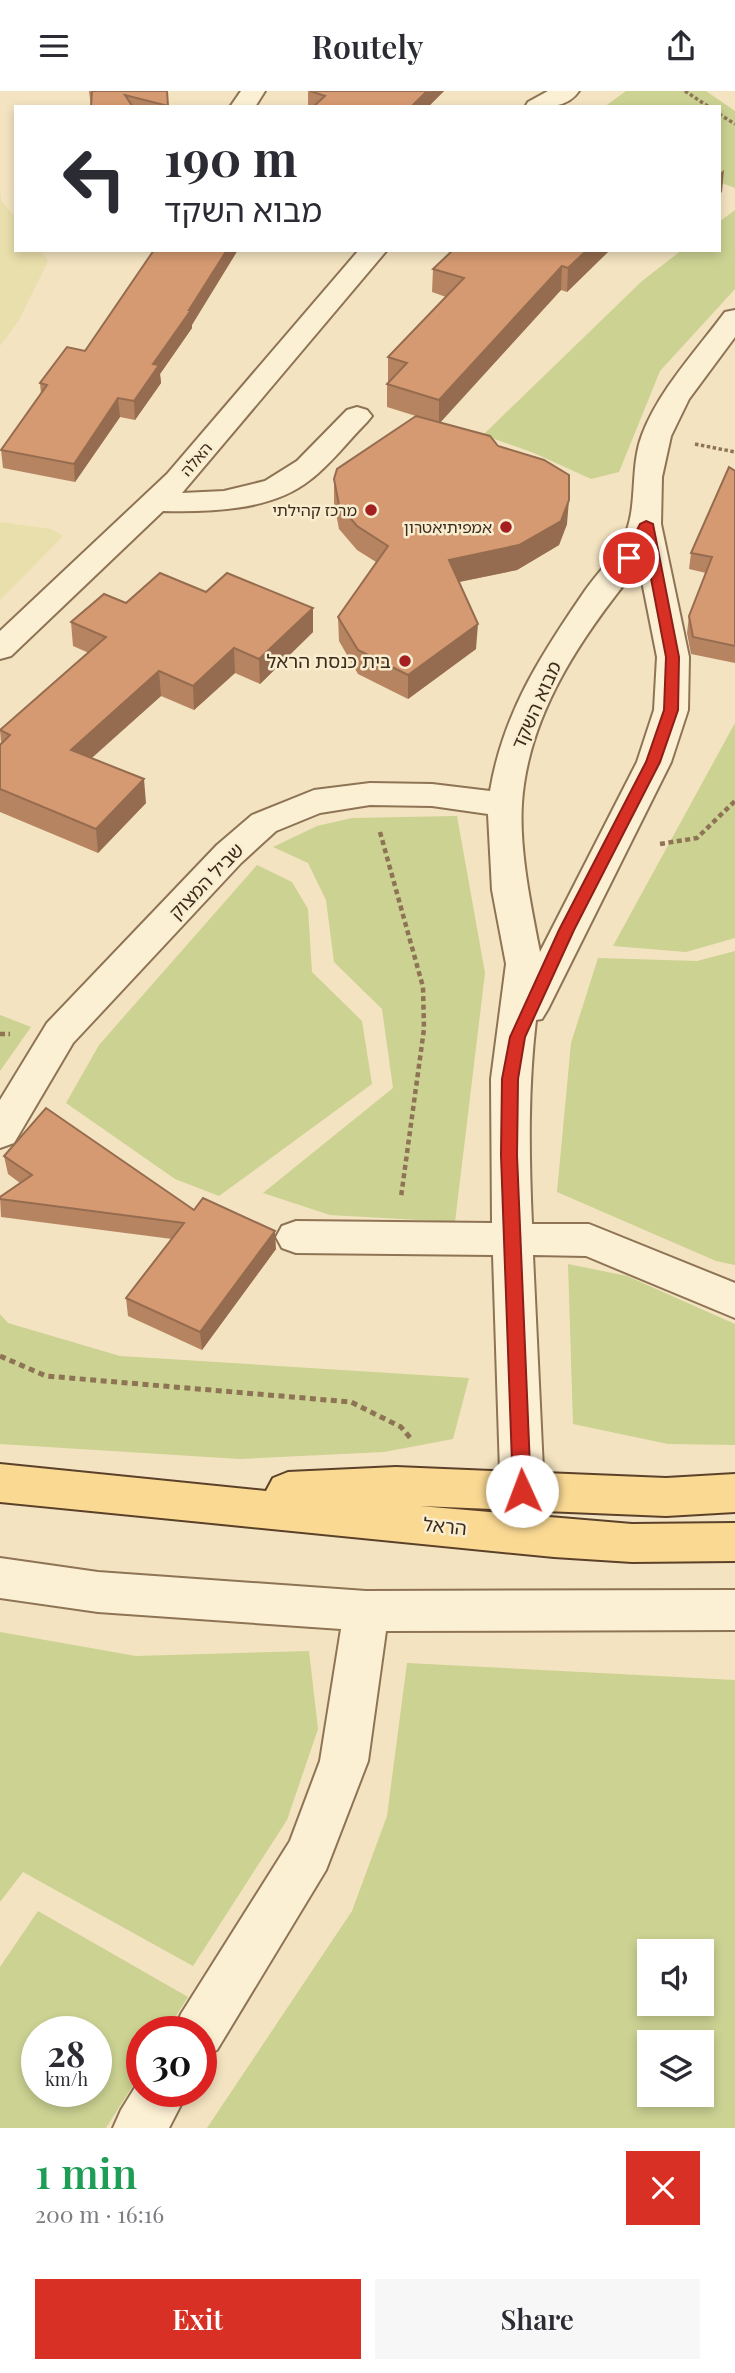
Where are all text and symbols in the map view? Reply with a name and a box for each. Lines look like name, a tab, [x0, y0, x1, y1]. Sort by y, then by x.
text: Routely	[311, 24, 424, 67]
icon: menu	[35, 27, 73, 65]
icon: share	[662, 27, 700, 65]
text: 190 m	[164, 124, 297, 189]
icon: left	[49, 133, 140, 224]
text: מבוא השקד	[164, 187, 322, 230]
street label: האלה	[175, 437, 216, 480]
place label: מרכז קהילתי	[272, 499, 357, 520]
marker: מרכז קהילתי	[363, 502, 379, 518]
place label: אמפיתיאטרון	[404, 516, 492, 537]
marker: אמפיתיאטרון	[498, 519, 514, 535]
pin	[599, 528, 659, 588]
icon: arrive	[610, 539, 648, 577]
place label: בית כנסת הראל	[267, 647, 391, 673]
marker: בית כנסת הראל	[397, 653, 413, 669]
street label: מבוא השקד	[504, 656, 566, 753]
street label: שביל המצוק	[162, 836, 248, 924]
position arrow	[485, 1454, 559, 1528]
street label: הראל	[422, 1510, 468, 1540]
map controls	[637, 1939, 714, 2107]
button: sound	[637, 1939, 714, 2016]
speed limit sign: 30	[126, 2016, 217, 2107]
text: 28	[48, 2029, 85, 2076]
button: layers	[637, 2030, 714, 2107]
text: km/h	[45, 2067, 88, 2091]
text: 1 min	[35, 2144, 137, 2200]
button: close	[626, 2151, 700, 2225]
text: 200 m · 16:16	[35, 2198, 164, 2229]
button: Exit	[35, 2279, 361, 2359]
button: Share	[375, 2279, 700, 2359]

